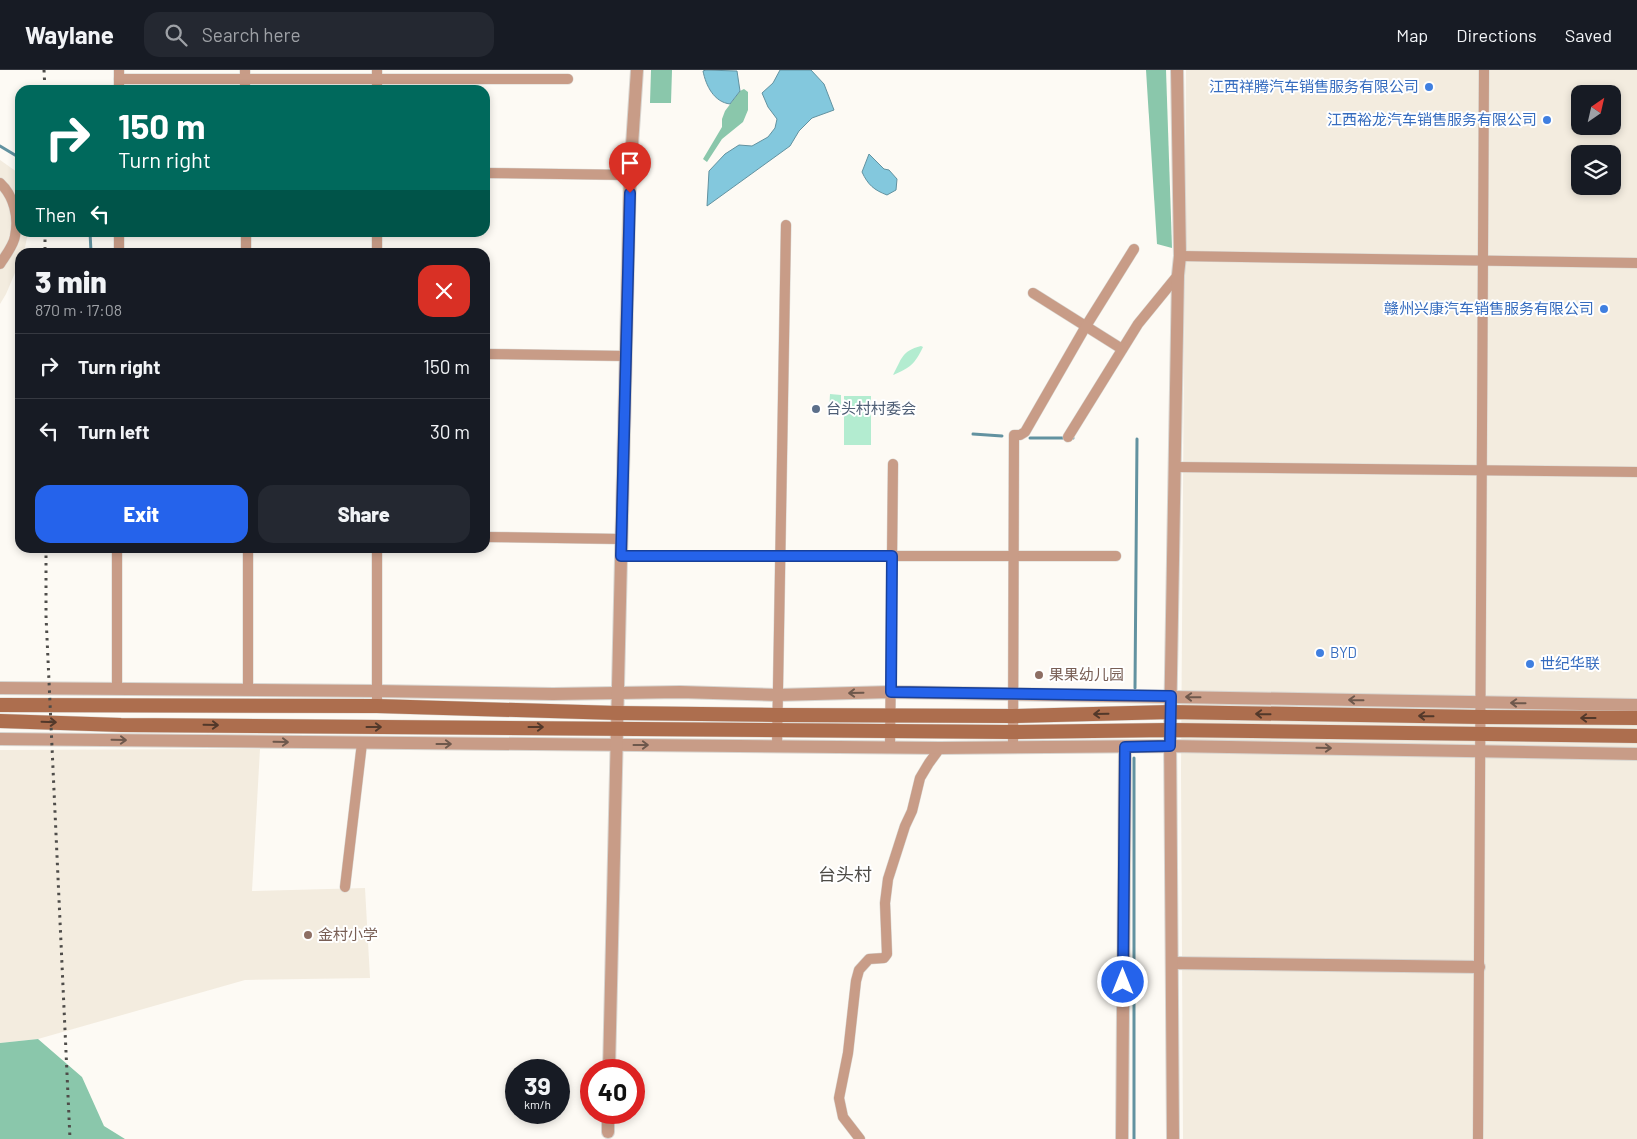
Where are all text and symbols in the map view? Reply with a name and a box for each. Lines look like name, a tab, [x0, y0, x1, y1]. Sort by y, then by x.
search box	[144, 12, 494, 57]
text: Waylane	[25, 20, 114, 49]
icon: search	[162, 21, 190, 49]
text: Search here	[202, 23, 301, 46]
text: Map	[1396, 24, 1428, 46]
text: Directions	[1456, 24, 1537, 46]
text: Saved	[1565, 24, 1612, 46]
place label: 江西祥腾汽车销售服务有限公司	[1209, 77, 1419, 95]
marker: 江西祥腾汽车销售服务有限公司	[1423, 81, 1435, 93]
north arrow	[1571, 85, 1621, 135]
map controls	[1571, 85, 1621, 195]
text: 150 m	[118, 104, 205, 146]
icon: right	[35, 105, 100, 170]
place label: 江西裕龙汽车销售服务有限公司	[1327, 110, 1537, 128]
marker: 江西裕龙汽车销售服务有限公司	[1541, 114, 1553, 126]
pin	[609, 142, 651, 193]
button: layers	[1571, 145, 1621, 195]
text: Turn right	[118, 146, 211, 172]
icon: arrive	[616, 149, 644, 177]
icon: left	[86, 200, 114, 228]
text: Then	[35, 203, 76, 226]
text: 3 min	[35, 263, 107, 299]
button: close	[418, 265, 470, 317]
place label: 赣州兴康汽车销售服务有限公司	[1384, 299, 1594, 317]
text: 870 m · 17:08	[35, 300, 122, 319]
marker: 赣州兴康汽车销售服务有限公司	[1598, 303, 1610, 315]
icon: right	[35, 352, 63, 380]
text: Turn right	[78, 355, 160, 378]
text: 150 m	[423, 355, 470, 378]
place label: 台头村村委会	[826, 399, 916, 417]
marker: 台头村村委会	[810, 403, 822, 415]
icon: left	[35, 417, 63, 445]
text: Turn left	[78, 420, 149, 443]
text: 30 m	[430, 420, 470, 443]
button: Exit	[35, 485, 248, 543]
button: Share	[258, 485, 470, 543]
place label: BYD	[1330, 643, 1357, 661]
marker: BYD	[1314, 647, 1326, 659]
place label: 世纪华联	[1540, 654, 1600, 672]
marker: 世纪华联	[1524, 658, 1536, 670]
place label: 果果幼儿园	[1049, 665, 1124, 683]
marker: 果果幼儿园	[1033, 669, 1045, 681]
one-way arrow	[848, 688, 864, 698]
one-way arrow	[1186, 692, 1202, 702]
one-way arrow	[1348, 695, 1364, 705]
one-way arrow	[1511, 698, 1527, 708]
one-way arrow	[1093, 709, 1109, 718]
one-way arrow	[1256, 709, 1272, 718]
one-way arrow	[1418, 711, 1434, 721]
one-way arrow	[1581, 713, 1597, 723]
one-way arrow	[40, 718, 56, 727]
one-way arrow	[202, 720, 219, 730]
one-way arrow	[365, 722, 381, 732]
one-way arrow	[528, 722, 544, 732]
one-way arrow	[110, 735, 126, 745]
one-way arrow	[272, 737, 289, 747]
one-way arrow	[435, 739, 451, 749]
one-way arrow	[632, 740, 649, 750]
one-way arrow	[1316, 743, 1332, 753]
district label: 台头村	[818, 863, 872, 885]
place label: 金村小学	[318, 925, 378, 943]
marker: 金村小学	[302, 929, 314, 941]
position arrow	[1096, 955, 1148, 1007]
speed limit sign: 40	[580, 1059, 645, 1124]
text: 39	[524, 1070, 551, 1100]
text: km/h	[524, 1097, 551, 1111]

